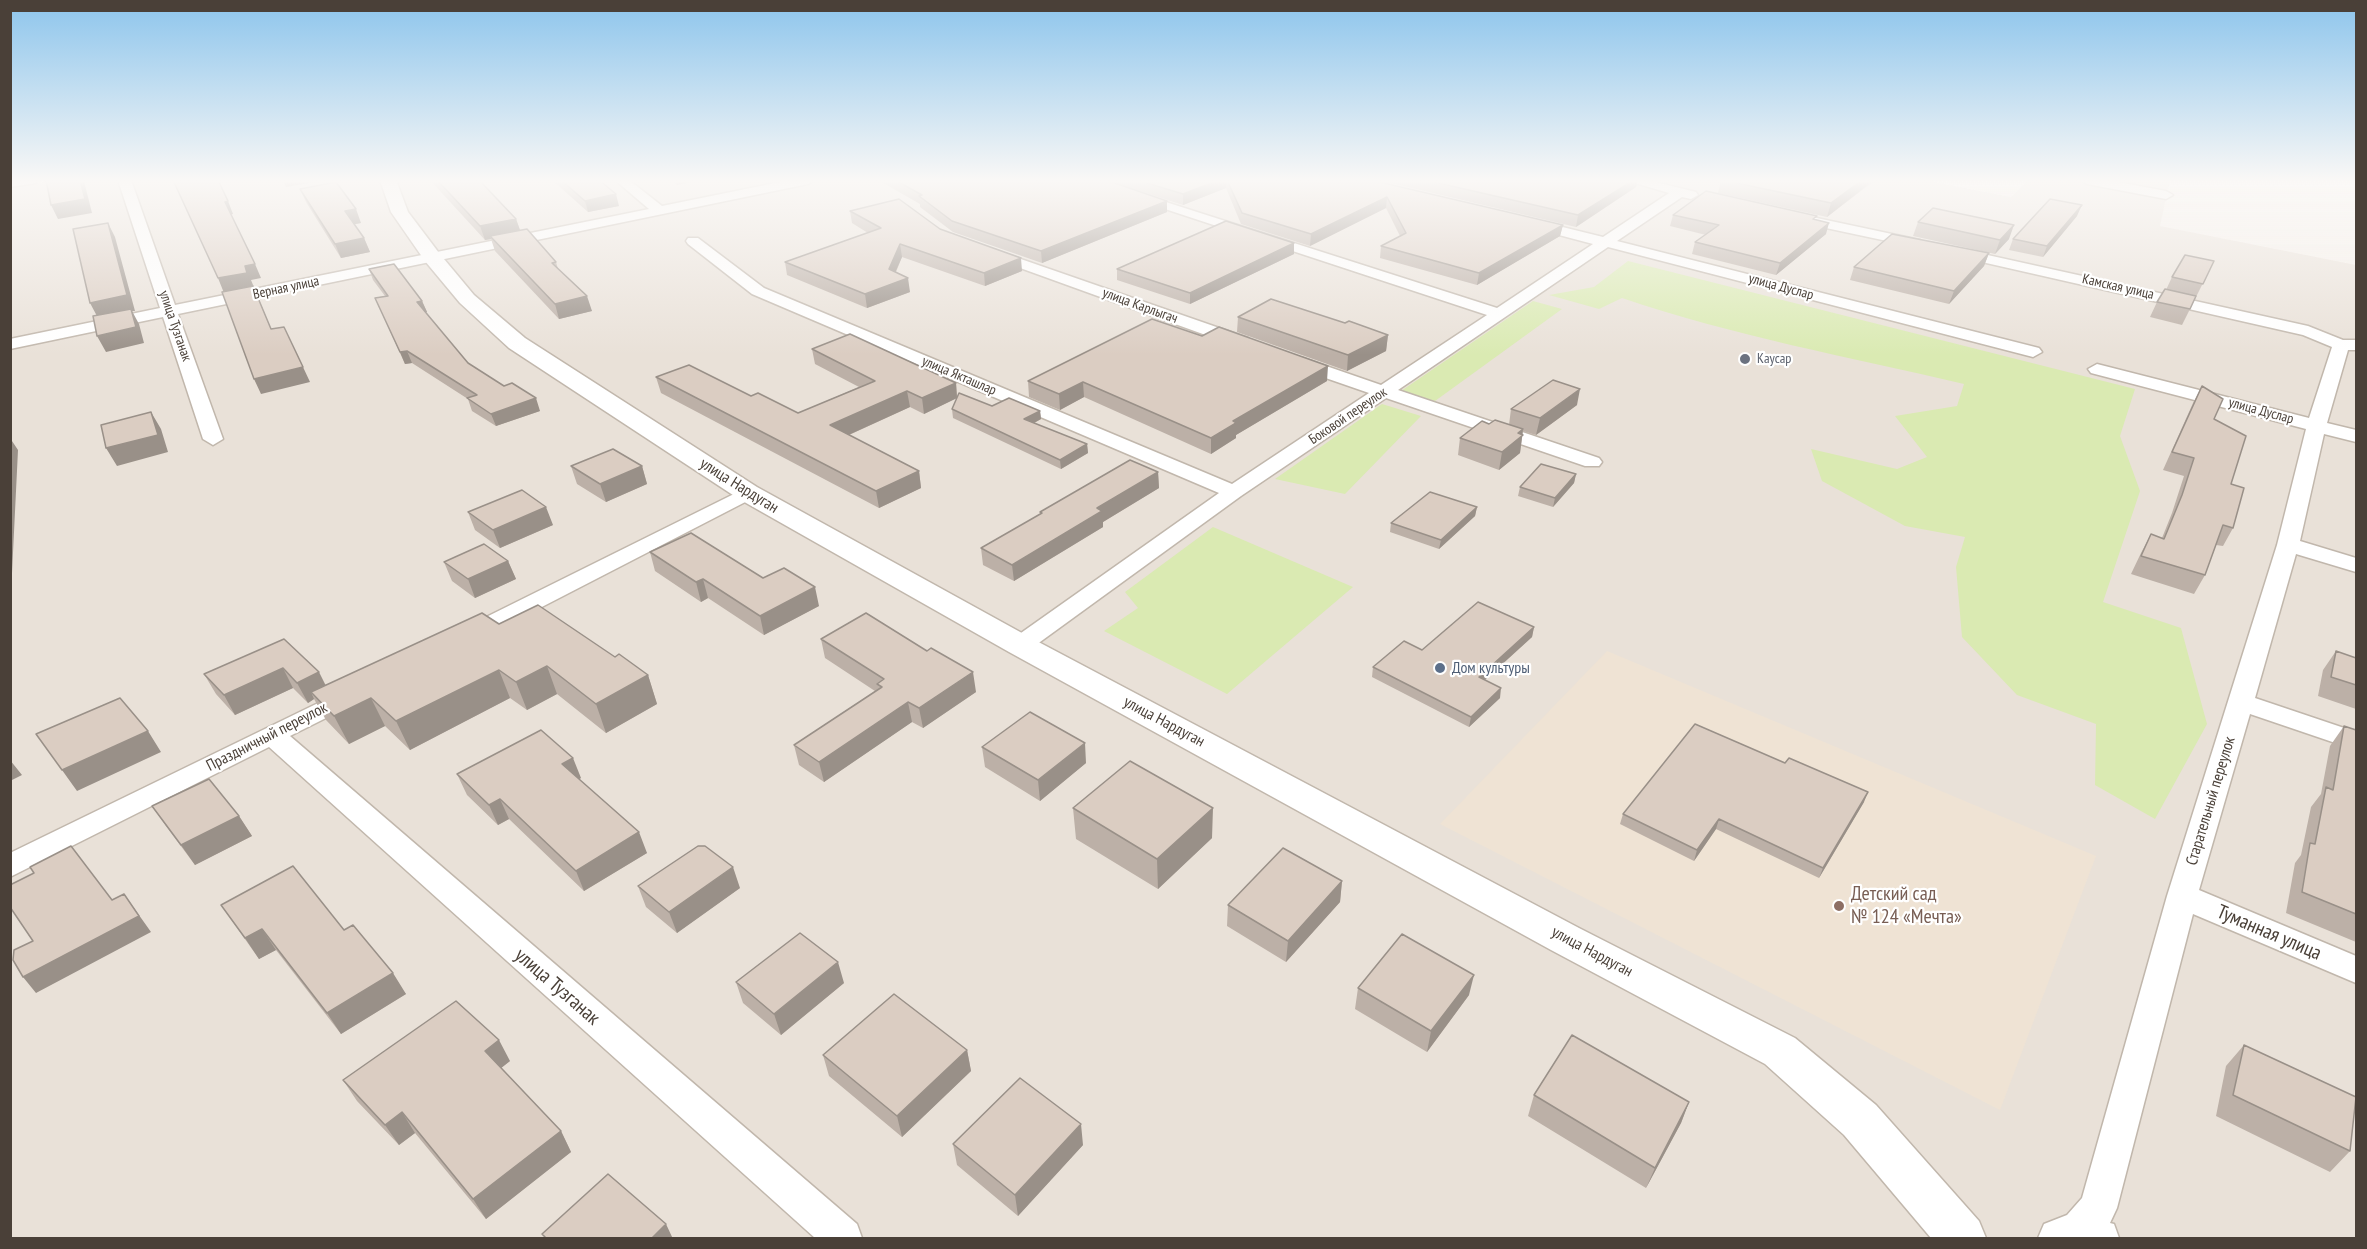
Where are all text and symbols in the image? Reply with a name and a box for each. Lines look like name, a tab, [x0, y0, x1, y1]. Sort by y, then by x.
street label: улица Дуслар	[1747, 270, 1815, 304]
street label: Камская улица	[2081, 271, 2155, 303]
street label: Верная улица	[251, 273, 321, 303]
street label: улица Карлыгач	[1100, 285, 1180, 327]
street label: улица Тузганак	[155, 289, 195, 363]
place label: Каусар	[1757, 351, 1791, 367]
marker: Каусар	[1738, 352, 1752, 366]
street label: улица Якташлар	[919, 353, 999, 399]
street label: Боковой переулок	[1306, 384, 1390, 448]
street label: улица Дуслар	[2227, 394, 2295, 428]
street label: улица Нардуган	[696, 454, 782, 518]
place label: Дом культуры	[1452, 658, 1530, 678]
marker: Дом культуры	[1433, 661, 1447, 675]
street label: улица Нардуган	[1120, 693, 1208, 751]
street label: Праздничный переулок	[203, 698, 331, 776]
street label: Старательный переулок	[2182, 734, 2240, 868]
place label: Детский сад № 124 «Мечта»	[1851, 882, 1962, 929]
marker: Детский сад № 124 «Мечта»	[1832, 899, 1846, 913]
street label: Туманная улица	[2213, 900, 2325, 966]
street label: улица Нардуган	[1548, 923, 1636, 981]
street label: улица Тузганак	[509, 943, 605, 1031]

